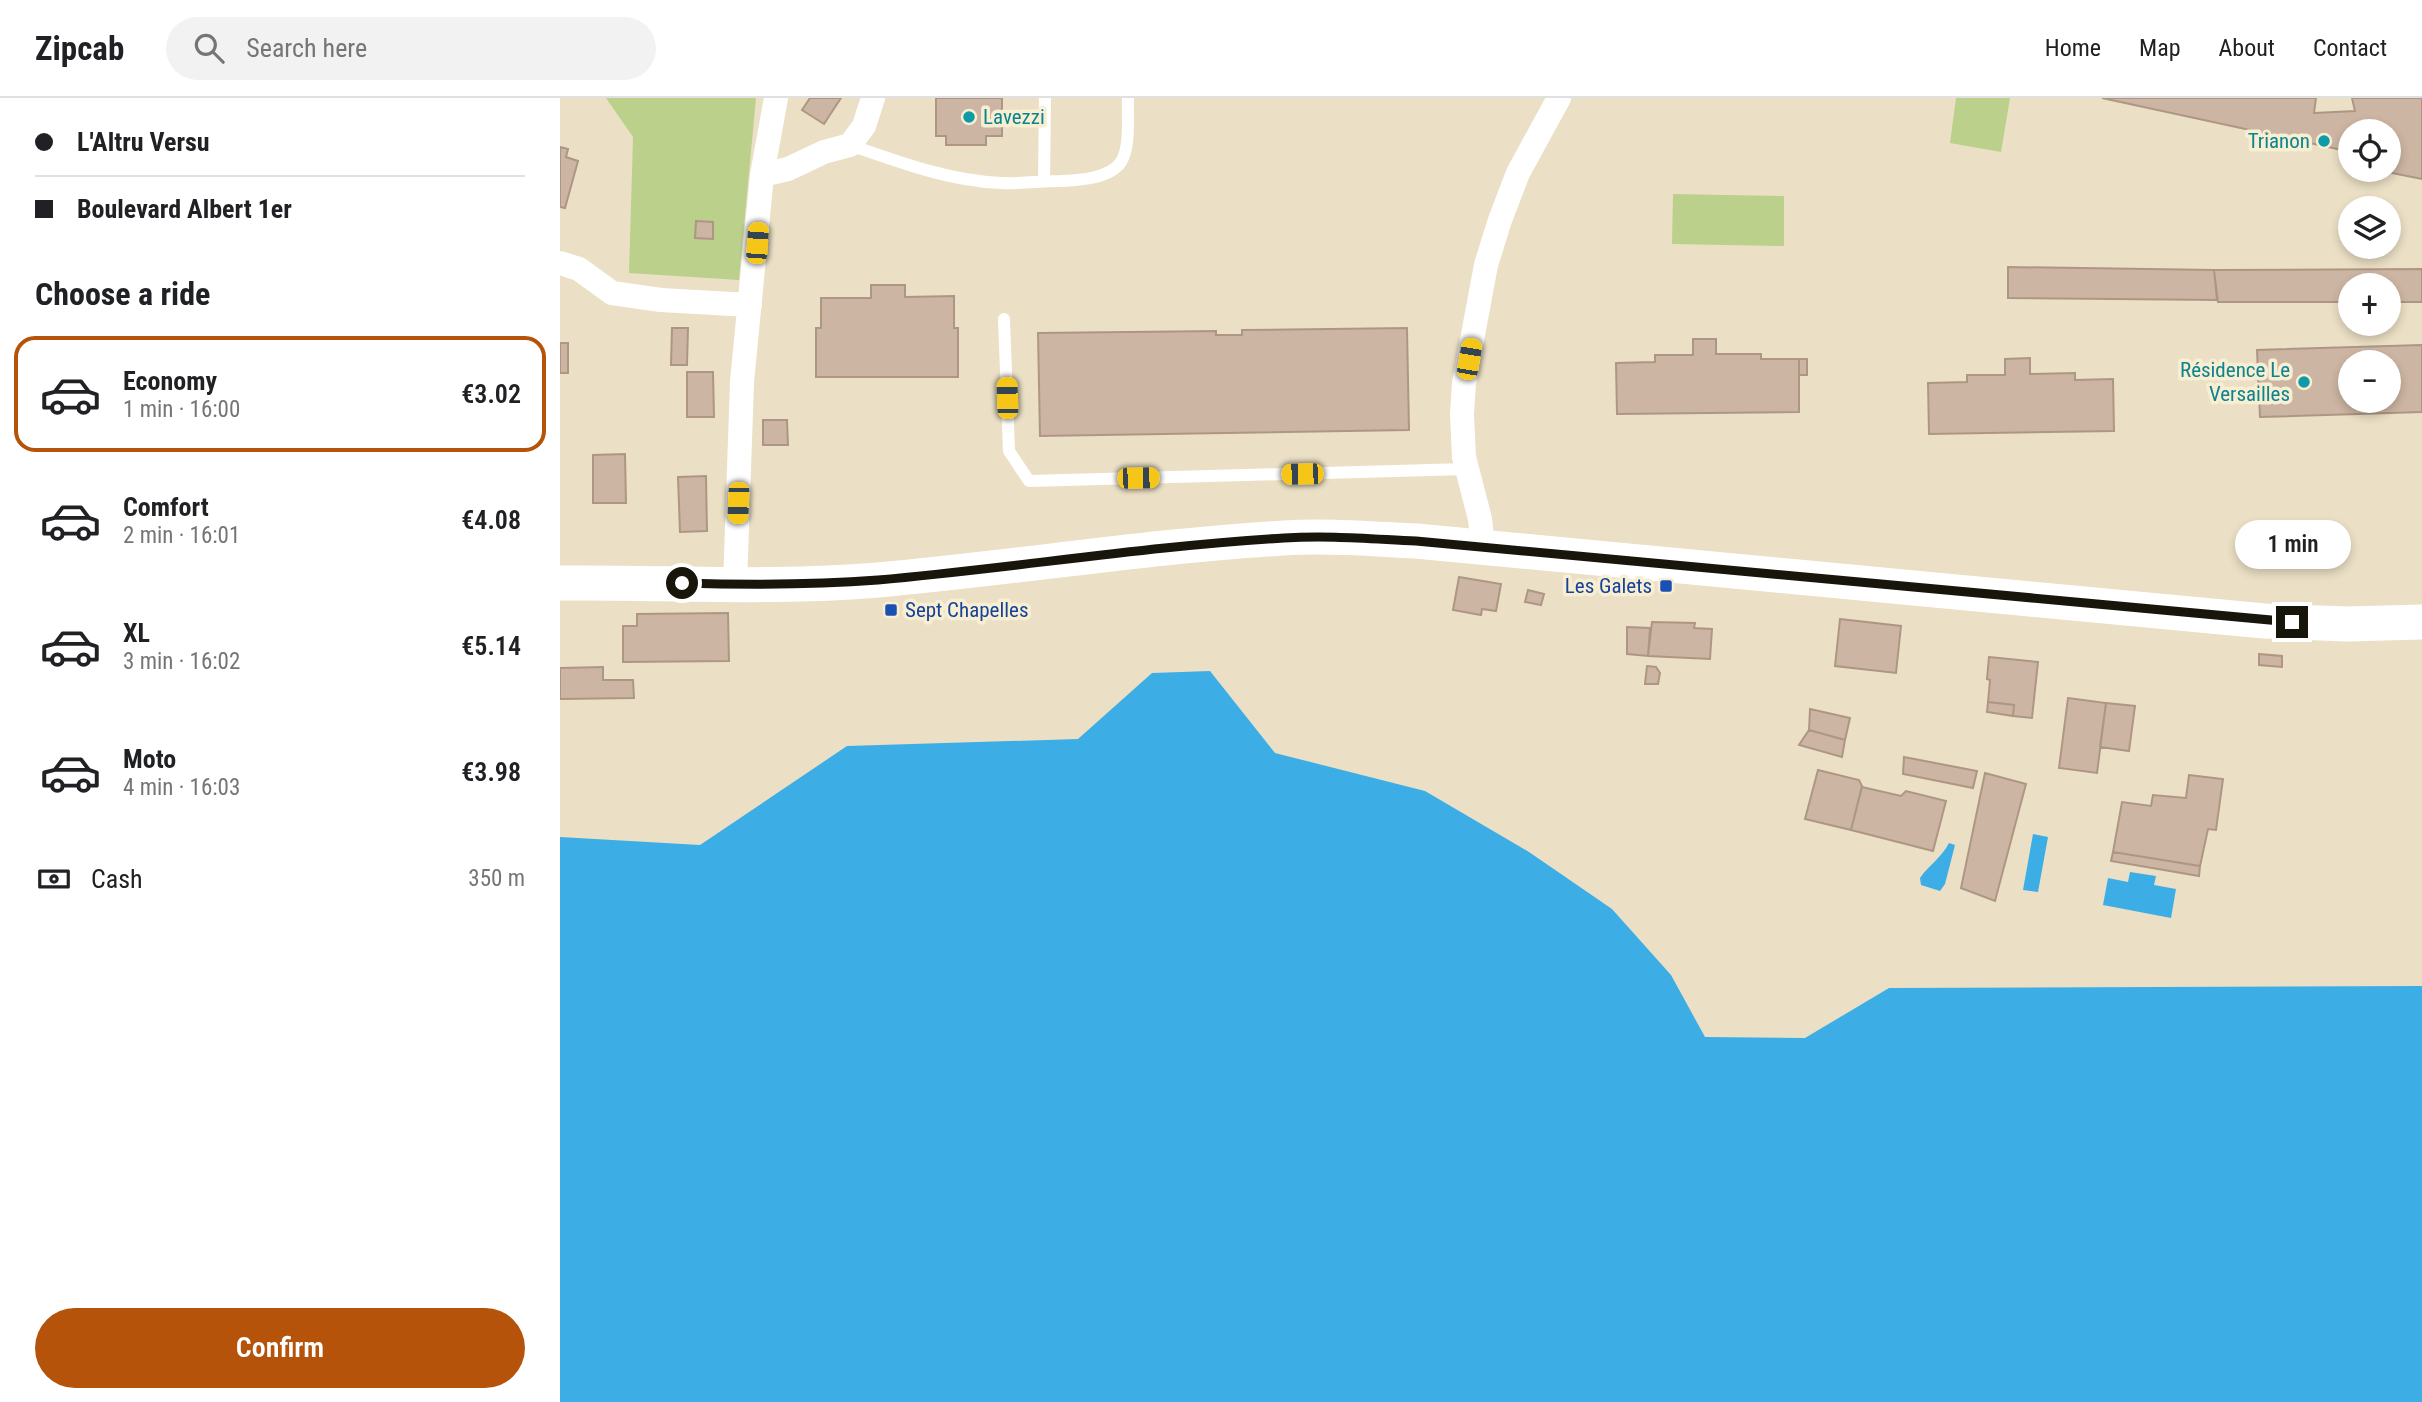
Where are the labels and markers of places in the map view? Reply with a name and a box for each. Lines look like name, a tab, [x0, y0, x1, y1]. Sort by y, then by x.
place label: Lavezzi	[983, 105, 1045, 129]
marker: Lavezzi	[961, 109, 977, 125]
place label: Trianon	[2248, 129, 2310, 153]
marker: Trianon	[2316, 133, 2332, 149]
place label: Résidence Le Versailles	[2180, 358, 2290, 406]
marker: Résidence Le Versailles	[2296, 374, 2312, 390]
place label: Les Galets	[1565, 574, 1652, 598]
marker: Les Galets	[1658, 578, 1674, 594]
place label: Sept Chapelles	[905, 598, 1029, 622]
marker: Sept Chapelles	[883, 602, 899, 618]

